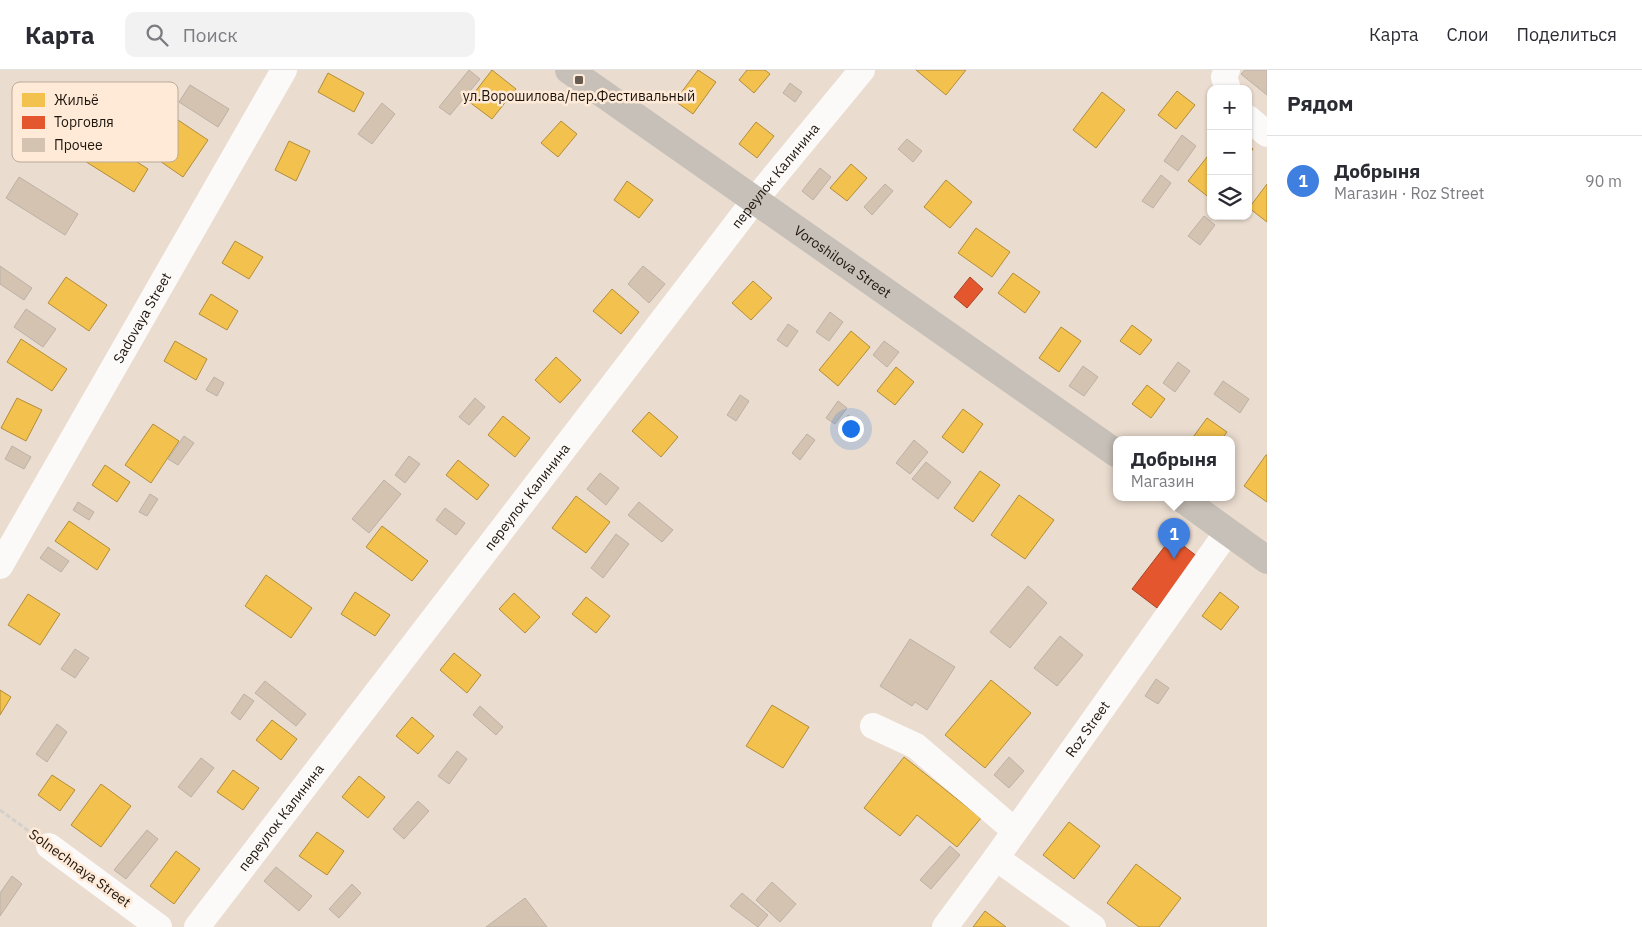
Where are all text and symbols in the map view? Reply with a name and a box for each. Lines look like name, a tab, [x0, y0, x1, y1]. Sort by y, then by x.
search box	[125, 12, 475, 57]
text: Карта	[25, 19, 95, 51]
icon: search	[143, 21, 171, 49]
text: Поиск	[183, 23, 238, 47]
text: Карта	[1369, 23, 1419, 46]
text: Слои	[1447, 23, 1489, 46]
text: Поделиться	[1517, 23, 1617, 46]
marker: ул.Ворошилова/пер.Фестивальный	[573, 74, 585, 86]
legend	[12, 82, 178, 162]
map controls	[1207, 85, 1252, 220]
button: +	[1207, 85, 1252, 130]
place label: ул.Ворошилова/пер.Фестивальный	[463, 87, 695, 105]
text: Рядом	[1287, 89, 1354, 117]
text: Жильё	[54, 91, 99, 109]
text: Торговля	[54, 113, 114, 131]
street label: переулок Калинина	[727, 119, 824, 232]
button: −	[1207, 130, 1252, 175]
text: Прочее	[54, 136, 103, 154]
text: Добрыня	[1334, 159, 1420, 183]
text: 1	[1298, 171, 1308, 191]
text: 90 m	[1585, 171, 1622, 191]
button: layers	[1207, 175, 1252, 220]
text: Магазин · Roz Street	[1334, 183, 1484, 203]
street label: Voroshilova Street	[790, 221, 895, 302]
street label: Sadovaya Street	[109, 269, 175, 366]
your location	[838, 416, 864, 442]
popup	[1113, 436, 1235, 501]
street label: переулок Калинина	[480, 439, 574, 554]
text: Добрыня	[1131, 447, 1217, 471]
text: Магазин	[1131, 471, 1194, 491]
pin: 1	[1158, 518, 1190, 559]
street label: Roz Street	[1061, 697, 1114, 761]
street label: переулок Калинина	[234, 760, 328, 875]
street label: Solnechnaya Street	[25, 825, 135, 911]

